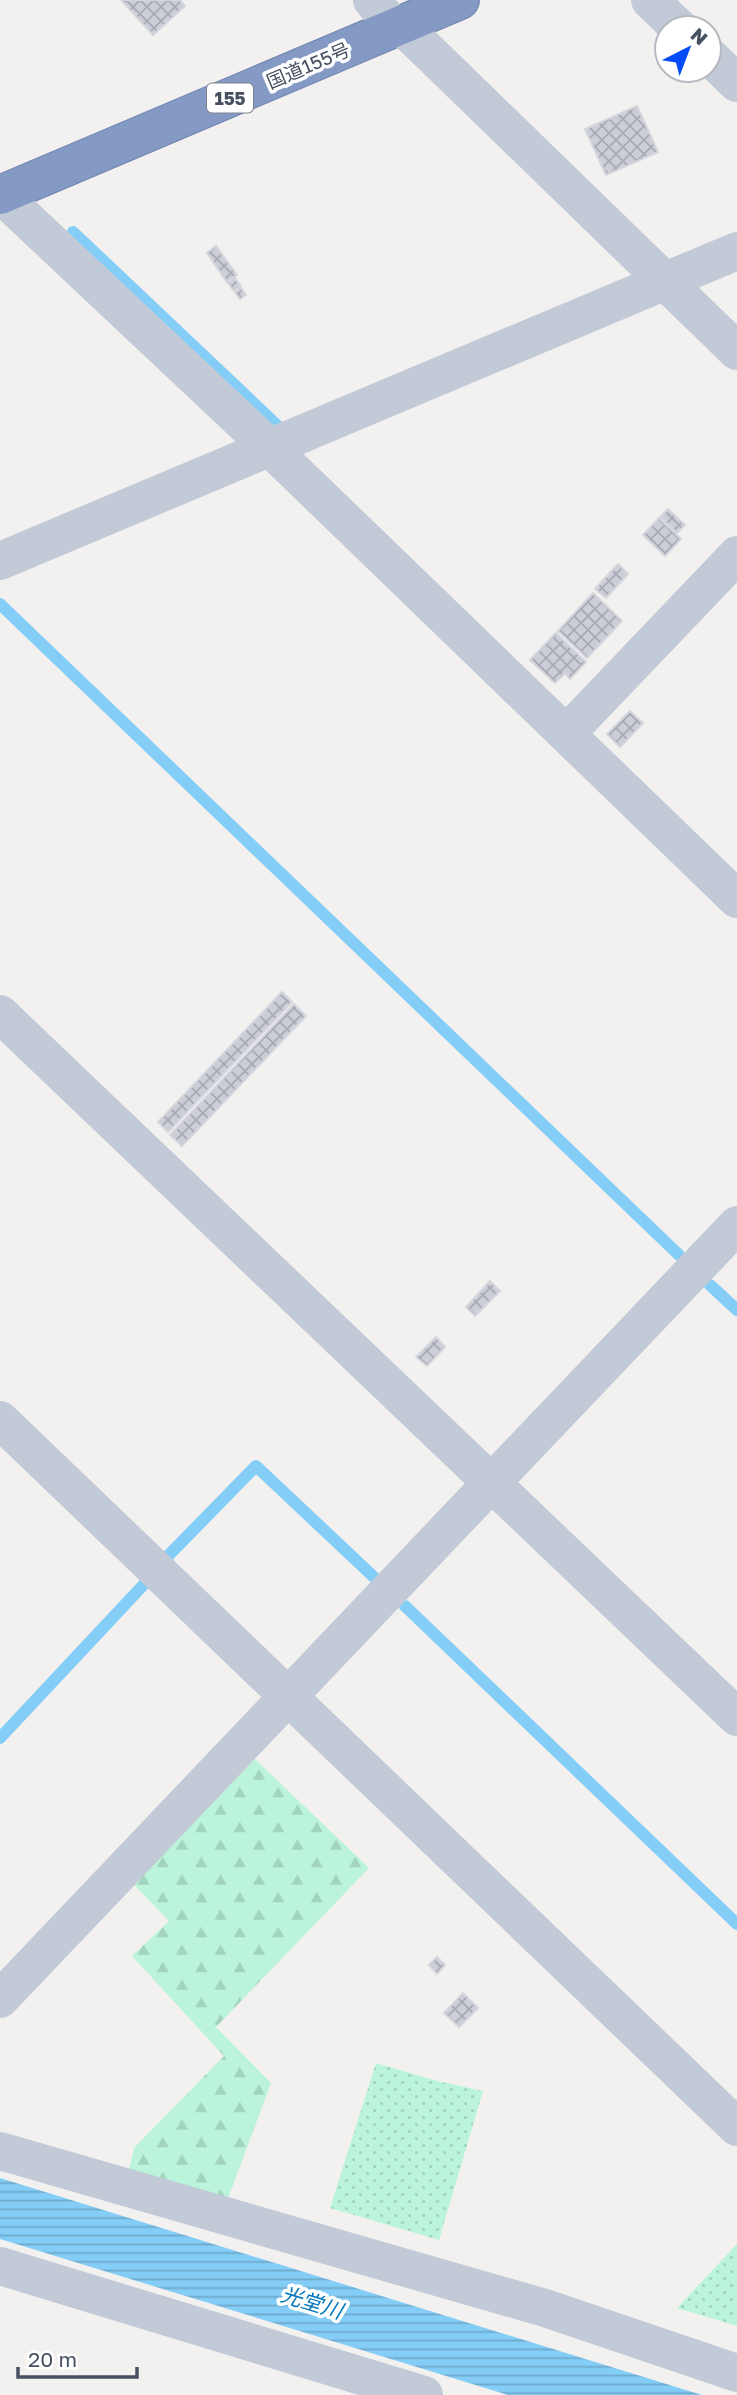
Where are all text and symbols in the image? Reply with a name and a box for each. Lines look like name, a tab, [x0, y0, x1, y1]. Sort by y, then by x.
north arrow	[653, 14, 723, 84]
text: N	[687, 23, 713, 49]
street label: 国道155号	[263, 37, 353, 93]
road number: 155	[207, 84, 253, 113]
water label: 光堂川	[278, 2280, 348, 2324]
scale bar	[18, 2336, 136, 2380]
text: 20 m	[28, 2346, 77, 2372]

